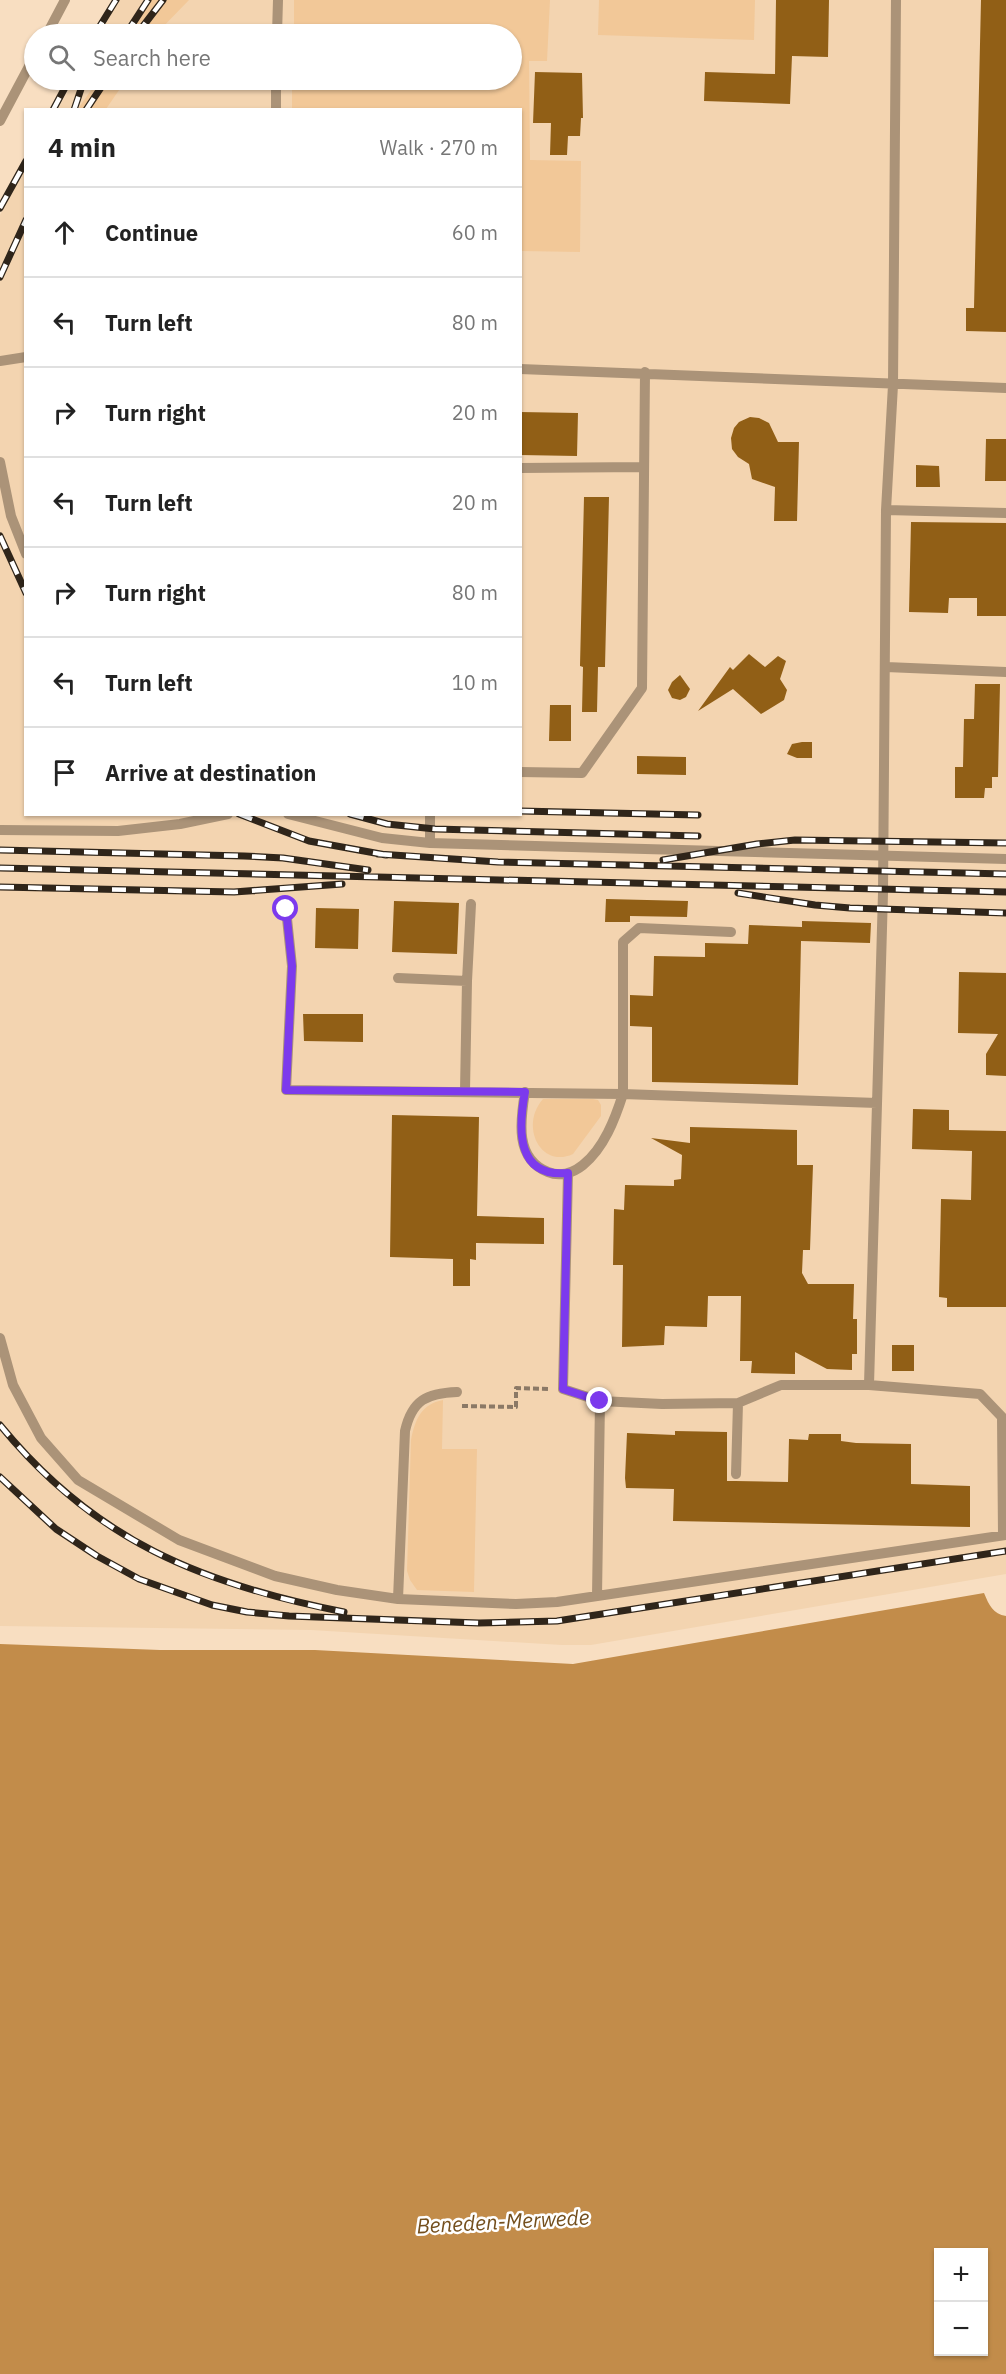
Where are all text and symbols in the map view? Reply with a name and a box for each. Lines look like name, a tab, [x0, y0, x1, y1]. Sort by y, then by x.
search box	[24, 24, 522, 90]
icon: search	[45, 41, 78, 74]
text: Search here	[93, 43, 211, 72]
text: 4 min	[48, 130, 116, 164]
text: Walk · 270 m	[380, 134, 498, 161]
icon: ahead	[48, 216, 81, 249]
text: Continue	[105, 218, 198, 247]
text: 60 m	[452, 219, 498, 246]
icon: left	[48, 306, 81, 339]
text: Turn left	[105, 308, 193, 337]
text: 80 m	[452, 309, 498, 336]
icon: right	[48, 396, 81, 429]
text: Turn right	[105, 398, 206, 427]
text: 20 m	[452, 399, 498, 426]
icon: left	[48, 486, 81, 519]
text: Turn left	[105, 488, 193, 517]
text: 20 m	[452, 489, 498, 516]
icon: right	[48, 576, 81, 609]
text: Turn right	[105, 578, 206, 607]
text: 80 m	[452, 579, 498, 606]
icon: left	[48, 666, 81, 699]
text: Turn left	[105, 668, 193, 697]
text: 10 m	[452, 669, 498, 696]
icon: arrive	[48, 756, 81, 789]
text: Arrive at destination	[105, 758, 316, 787]
route start	[272, 895, 298, 921]
route end	[586, 1387, 612, 1413]
water label: Beneden-Merwede	[416, 2202, 590, 2240]
map controls	[934, 2248, 988, 2356]
button: +	[934, 2248, 988, 2302]
button: −	[934, 2302, 988, 2356]

